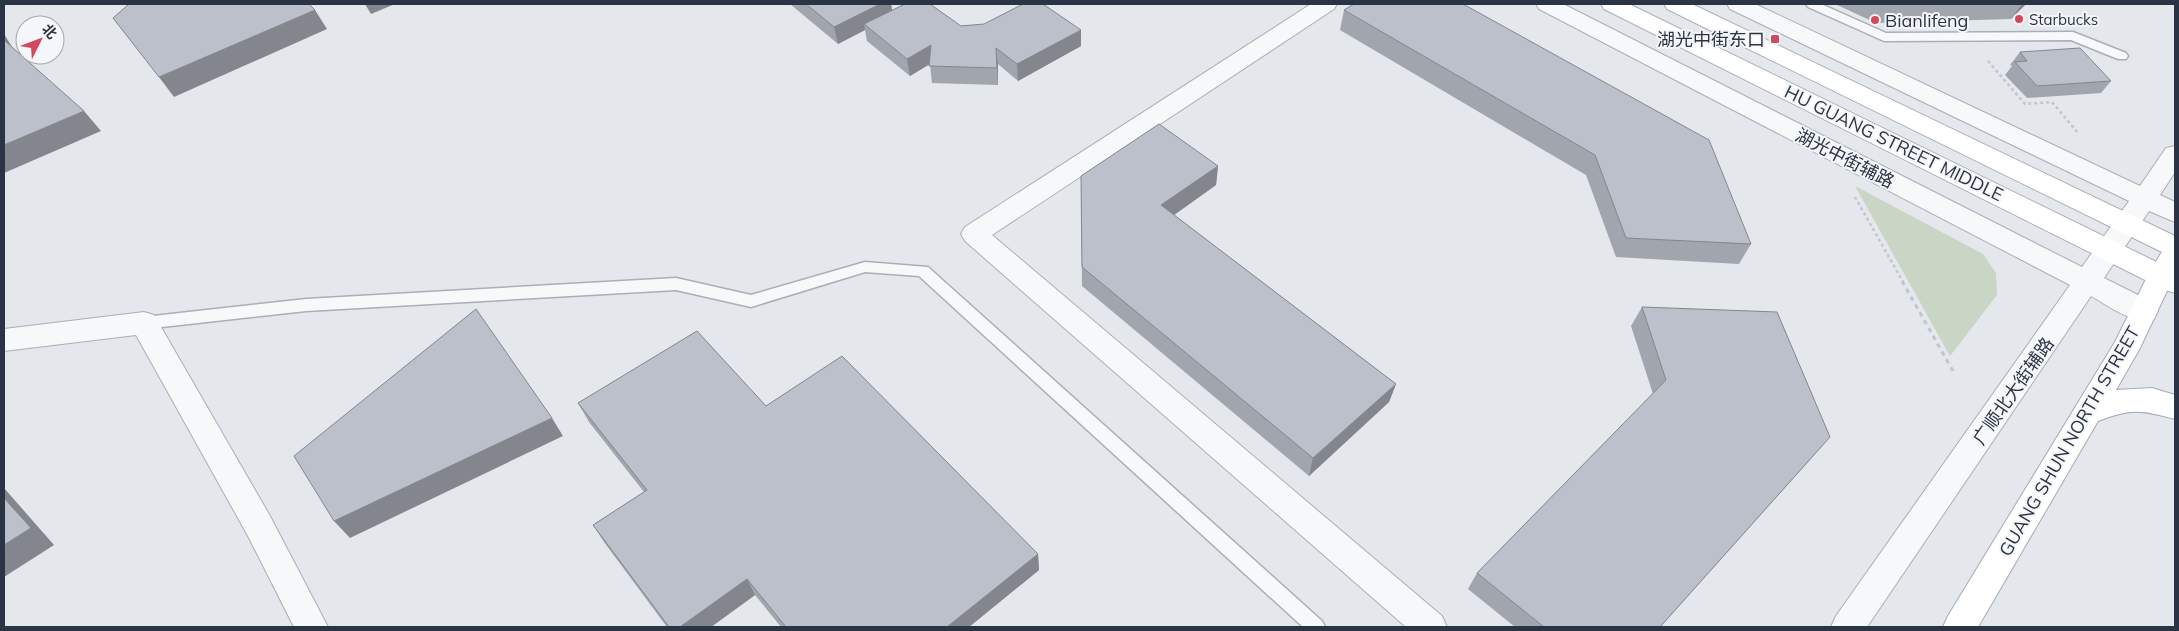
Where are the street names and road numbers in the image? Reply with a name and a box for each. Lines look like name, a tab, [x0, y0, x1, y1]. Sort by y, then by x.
street label: HU GUANG STREET MIDDLE	[1781, 80, 2007, 206]
street label: 湖光中街辅路	[1792, 123, 1898, 193]
street label: GUANG SHUN NORTH STREET	[1994, 322, 2144, 560]
street label: 广顺北大街辅路	[1967, 333, 2059, 449]

